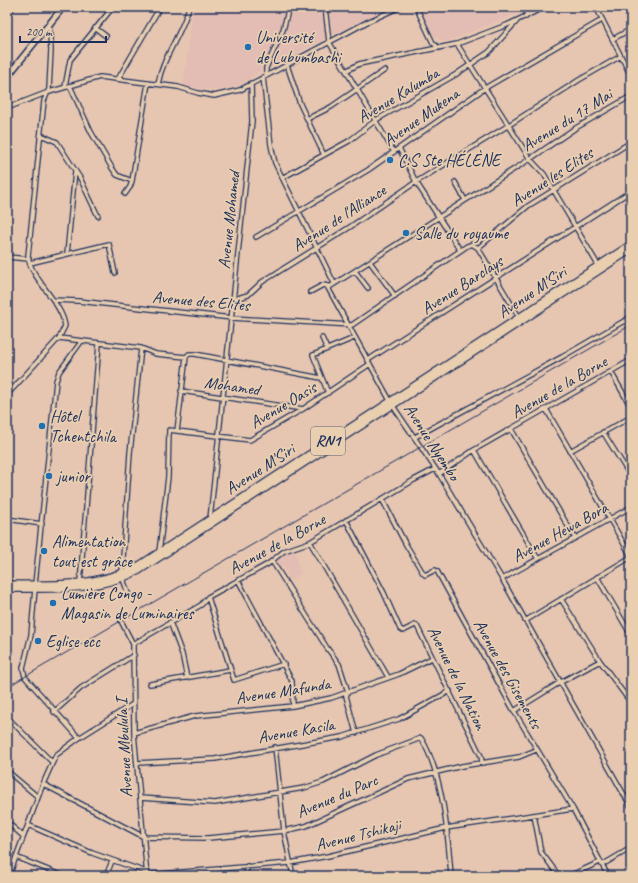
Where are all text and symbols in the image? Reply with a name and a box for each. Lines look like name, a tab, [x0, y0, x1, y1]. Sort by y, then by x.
scale bar	[20, 18, 106, 44]
text: 200 m	[26, 24, 53, 40]
place label: Université de Lubumbashi	[256, 27, 342, 68]
marker: Université de Lubumbashi	[243, 42, 253, 52]
street label: Avenue Kalumba	[353, 61, 444, 128]
street label: Avenue Mukena	[379, 82, 465, 151]
street label: Avenue du 17 Mai	[518, 83, 618, 156]
street label: Avenue les Elites	[507, 142, 599, 211]
place label: C.S Ste HÉLÈNE	[398, 149, 502, 171]
marker: C.S Ste HÉLÈNE	[385, 155, 395, 165]
street label: Avenue Mohamed	[213, 167, 245, 270]
street label: Avenue de l'Alliance	[288, 179, 391, 256]
place label: Salle du royaume	[414, 223, 510, 244]
marker: Salle du royaume	[401, 228, 411, 238]
street label: Avenue Barclays	[417, 250, 509, 319]
street label: Avenue M'Siri	[494, 260, 572, 323]
street label: Avenue des Elites	[152, 286, 253, 316]
street label: Avenue de la Borne	[507, 350, 612, 423]
street label: Mohamed	[203, 372, 263, 401]
street label: Avenue Oasis	[246, 376, 322, 433]
street label: Avenue Nyembo	[399, 400, 466, 486]
place label: Hôtel Tchentchila	[50, 406, 118, 447]
marker: Hôtel Tchentchila	[37, 421, 47, 431]
road number: RN1	[311, 427, 345, 455]
street label: Avenue M'Siri	[221, 438, 300, 499]
place label: junior	[55, 466, 91, 487]
marker: junior	[44, 471, 54, 481]
street label: Avenue Hewa Bora	[508, 496, 613, 567]
street label: Avenue de la Borne	[225, 508, 330, 579]
place label: Alimentation tout est grâce	[52, 531, 133, 572]
marker: Alimentation tout est grâce	[39, 546, 49, 556]
place label: Lumière Congo - Magasin de Luminaires	[61, 583, 195, 624]
marker: Lumière Congo - Magasin de Luminaires	[48, 598, 58, 608]
street label: Avenue des Gisements	[469, 615, 548, 734]
street label: Avenue de la Nation	[423, 623, 492, 735]
place label: Eglise ecc	[46, 631, 101, 652]
marker: Eglise ecc	[33, 636, 43, 646]
street label: Avenue Mafunda	[234, 673, 334, 709]
street label: Avenue Mbulula I	[111, 694, 137, 798]
street label: Avenue Kasila	[256, 714, 338, 748]
street label: Avenue du Parc	[293, 769, 382, 823]
street label: Avenue Tshikaji	[313, 814, 405, 856]

